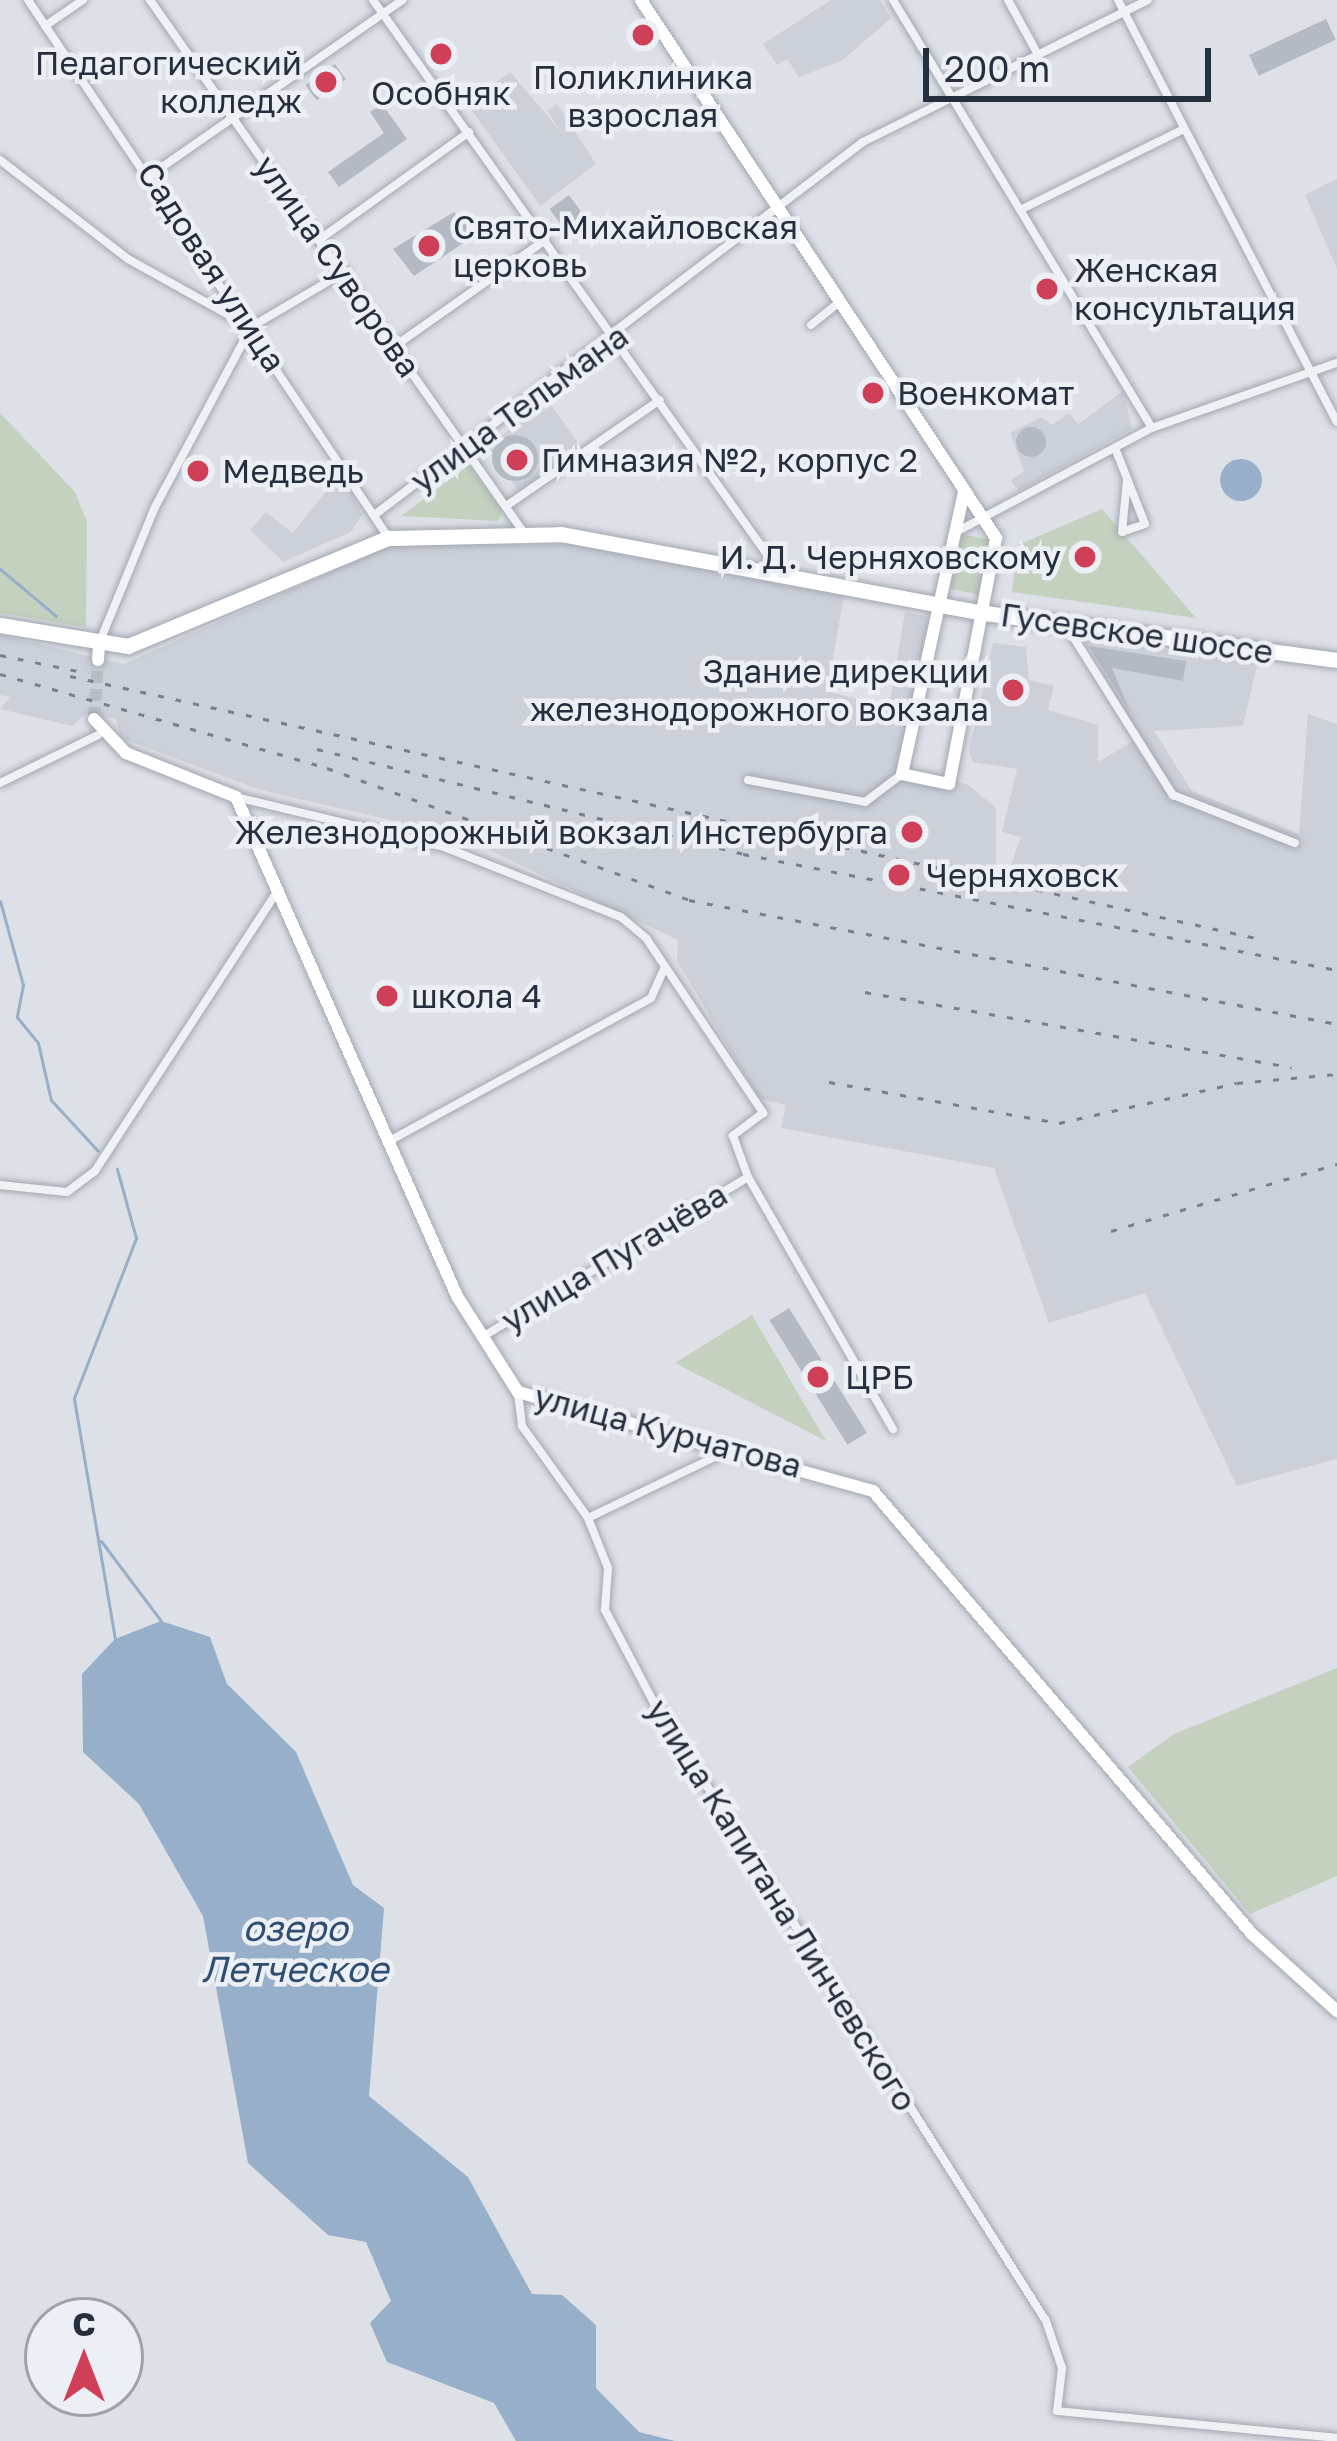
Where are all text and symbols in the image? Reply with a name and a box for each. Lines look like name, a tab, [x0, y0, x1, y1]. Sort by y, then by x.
marker: Поликлиника взрослая	[627, 19, 659, 51]
scale bar	[929, 24, 1217, 98]
marker: Особняк	[428, 41, 454, 67]
place label: Педагогический колледж	[35, 43, 302, 121]
text: 200 m	[944, 47, 1050, 90]
place label: Поликлиника взрослая	[533, 57, 753, 135]
marker: Педагогический колледж	[313, 69, 339, 95]
place label: Особняк	[371, 73, 511, 113]
street label: улица Суворова	[247, 147, 429, 385]
street label: Садовая улица	[130, 155, 294, 379]
place label: Свято-Михайловская церковь	[453, 207, 798, 285]
marker: Свято-Михайловская церковь	[416, 233, 442, 259]
place label: Женская консультация	[1074, 250, 1296, 328]
marker: Женская консультация	[1031, 273, 1063, 305]
street label: улица Тельмана	[403, 316, 635, 500]
place label: Военкомат	[897, 373, 1075, 413]
marker: Военкомат	[860, 380, 886, 406]
place label: Гимназия №2, корпус 2	[541, 440, 918, 480]
marker: Гимназия №2, корпус 2	[504, 447, 530, 473]
place label: Медведь	[222, 451, 364, 491]
marker: Медведь	[185, 458, 211, 484]
place label: И. Д. Черняховскому	[719, 537, 1061, 577]
marker: И. Д. Черняховскому	[1072, 544, 1098, 570]
street label: Гусевское шоссе	[998, 594, 1276, 672]
place label: Здание дирекции железнодорожного вокзала	[530, 651, 989, 729]
marker: Здание дирекции железнодорожного вокзала	[1000, 677, 1026, 703]
place label: Железнодорожный вокзал Инстербурга	[235, 812, 888, 852]
marker: Железнодорожный вокзал Инстербурга	[899, 819, 925, 845]
place label: Черняховск	[926, 855, 1119, 895]
marker: Черняховск	[883, 859, 915, 891]
place label: школа 4	[411, 976, 542, 1016]
marker: школа 4	[374, 983, 400, 1009]
street label: улица Пугачёва	[494, 1174, 734, 1340]
place label: ЦРБ	[845, 1357, 914, 1397]
marker: ЦРБ	[802, 1361, 834, 1393]
street label: улица Курчатова	[530, 1376, 806, 1486]
street label: улица Капитана Линчевского	[639, 1692, 925, 2118]
water label: озеро Летческое	[202, 1905, 388, 1990]
north arrow	[24, 2297, 144, 2417]
text: С	[72, 2304, 96, 2343]

